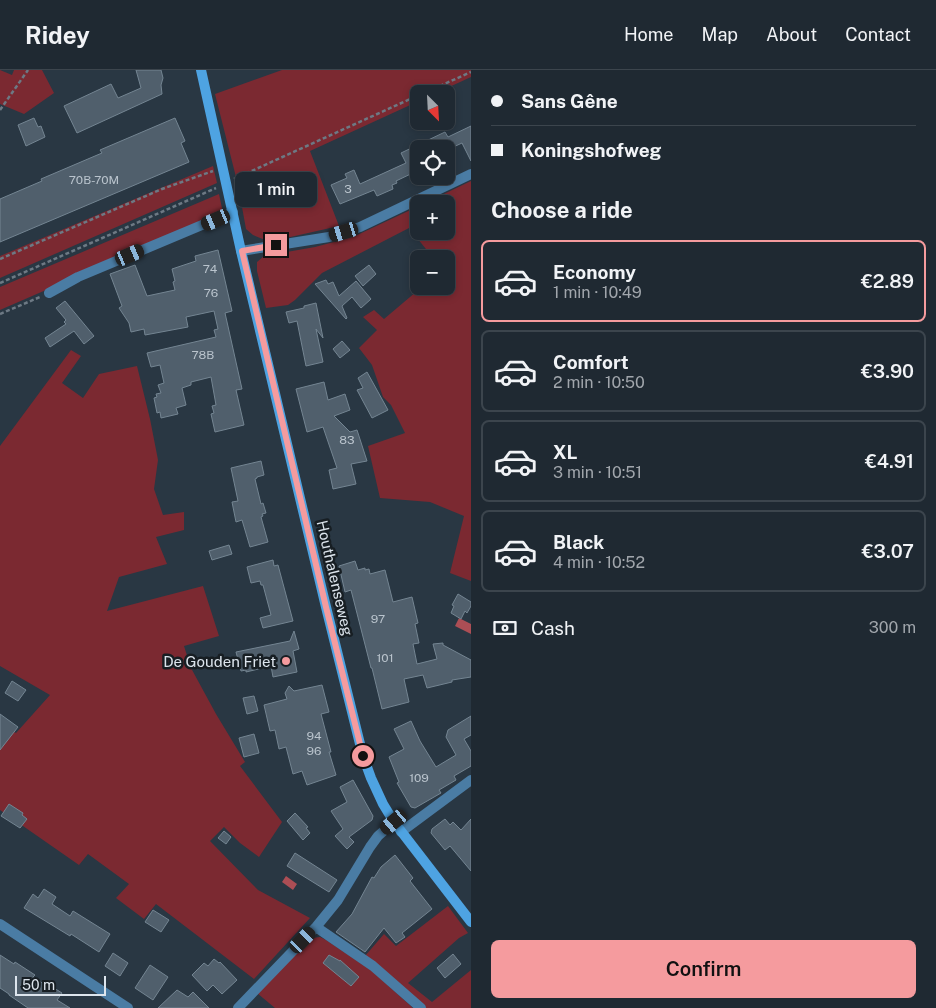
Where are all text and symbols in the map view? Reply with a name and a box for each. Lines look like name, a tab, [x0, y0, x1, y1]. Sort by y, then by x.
text: Ridey	[25, 21, 90, 49]
text: Home	[624, 24, 674, 45]
text: Map	[702, 24, 738, 45]
text: About	[766, 24, 817, 45]
text: Contact	[845, 24, 911, 45]
north arrow	[410, 85, 455, 130]
map controls	[410, 85, 455, 295]
text: Sans Gêne	[521, 90, 618, 112]
text: Koningshofweg	[521, 139, 662, 161]
button: locate	[410, 140, 455, 185]
callout: 1 min	[235, 172, 317, 208]
house number: 70B-70M	[69, 173, 119, 187]
text: 1 min	[257, 180, 295, 199]
house number: 3	[344, 182, 352, 196]
button: +	[410, 195, 455, 240]
text: Choose a ride	[491, 197, 633, 223]
car	[199, 207, 232, 233]
car	[327, 220, 360, 244]
route end	[265, 234, 287, 256]
car	[113, 242, 146, 268]
button: −	[410, 250, 455, 295]
icon: car	[493, 259, 538, 304]
text: Economy	[553, 261, 636, 283]
house number: 74	[203, 262, 218, 276]
text: €2.89	[861, 270, 914, 292]
text: 1 min · 10:49	[553, 283, 642, 302]
house number: 76	[204, 286, 218, 300]
house number: 78B	[192, 348, 214, 362]
icon: car	[493, 349, 538, 394]
text: Comfort	[553, 351, 629, 373]
text: €3.90	[861, 360, 914, 382]
text: 2 min · 10:50	[553, 373, 645, 392]
house number: 83	[339, 433, 355, 447]
icon: car	[493, 439, 538, 484]
text: XL	[553, 441, 578, 463]
text: €4.91	[865, 450, 914, 472]
text: 3 min · 10:51	[553, 463, 642, 482]
street label: Houthalenseweg	[313, 519, 357, 637]
icon: car	[493, 529, 538, 574]
text: Black	[553, 531, 604, 553]
text: €3.07	[862, 540, 914, 562]
text: 4 min · 10:52	[553, 553, 645, 572]
house number: 97	[371, 612, 385, 626]
icon: cash	[491, 614, 519, 642]
text: Cash	[531, 617, 575, 639]
text: 300 m	[869, 618, 916, 637]
house number: 101	[376, 651, 394, 665]
place label: De Gouden Friet	[163, 653, 276, 670]
marker: De Gouden Friet	[280, 655, 292, 667]
house number: 94	[306, 729, 322, 743]
house number: 96	[307, 744, 321, 758]
route start	[352, 745, 374, 767]
house number: 109	[409, 771, 429, 785]
car	[377, 807, 410, 837]
car	[287, 924, 318, 956]
button: Confirm	[491, 940, 916, 998]
scale bar	[15, 973, 106, 996]
text: 50 m	[22, 977, 55, 993]

